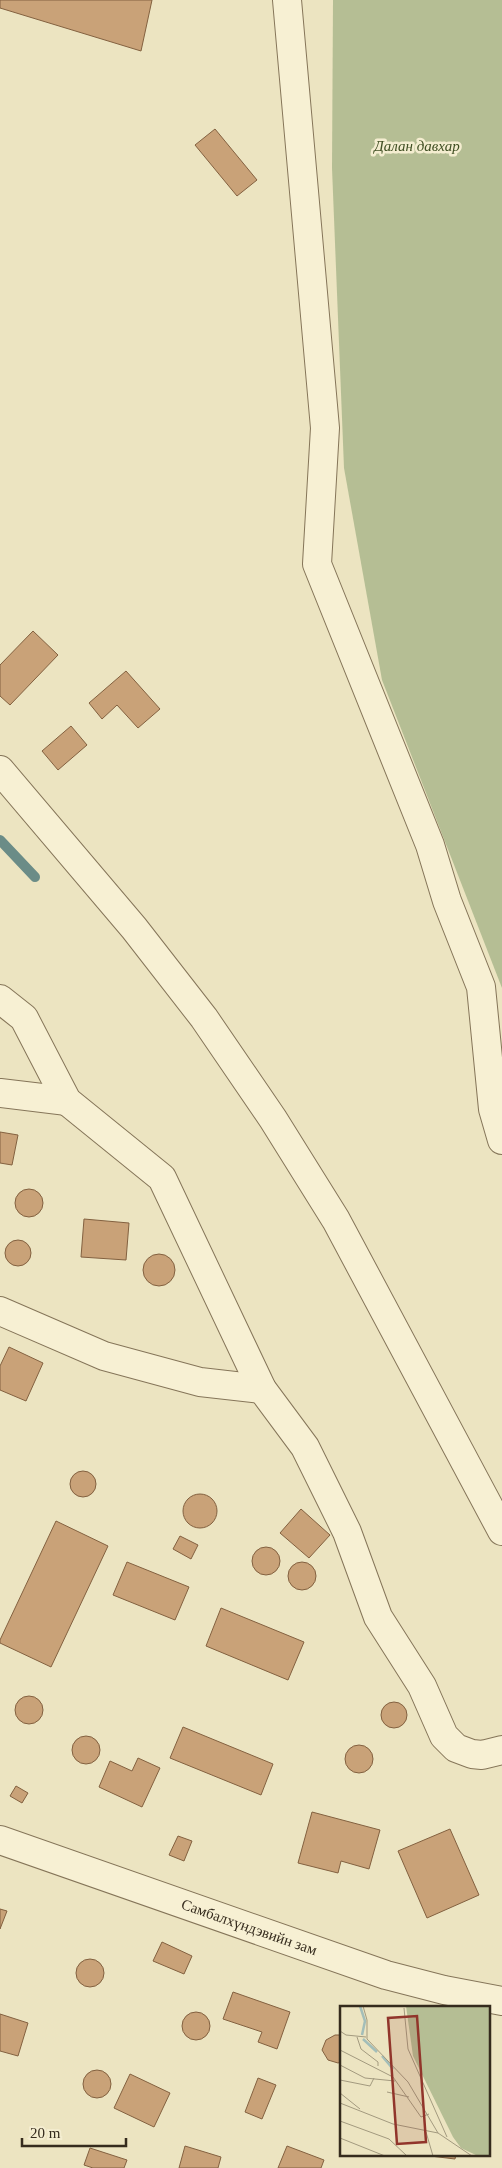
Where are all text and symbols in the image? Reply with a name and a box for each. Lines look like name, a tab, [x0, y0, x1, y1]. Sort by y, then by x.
park label: Далан давхар	[372, 138, 460, 154]
street label: Самбалхүндэвийн зам	[179, 1896, 320, 1958]
inset map	[340, 2006, 490, 2156]
scale bar	[22, 2116, 126, 2148]
text: 20 m	[30, 2125, 61, 2141]

